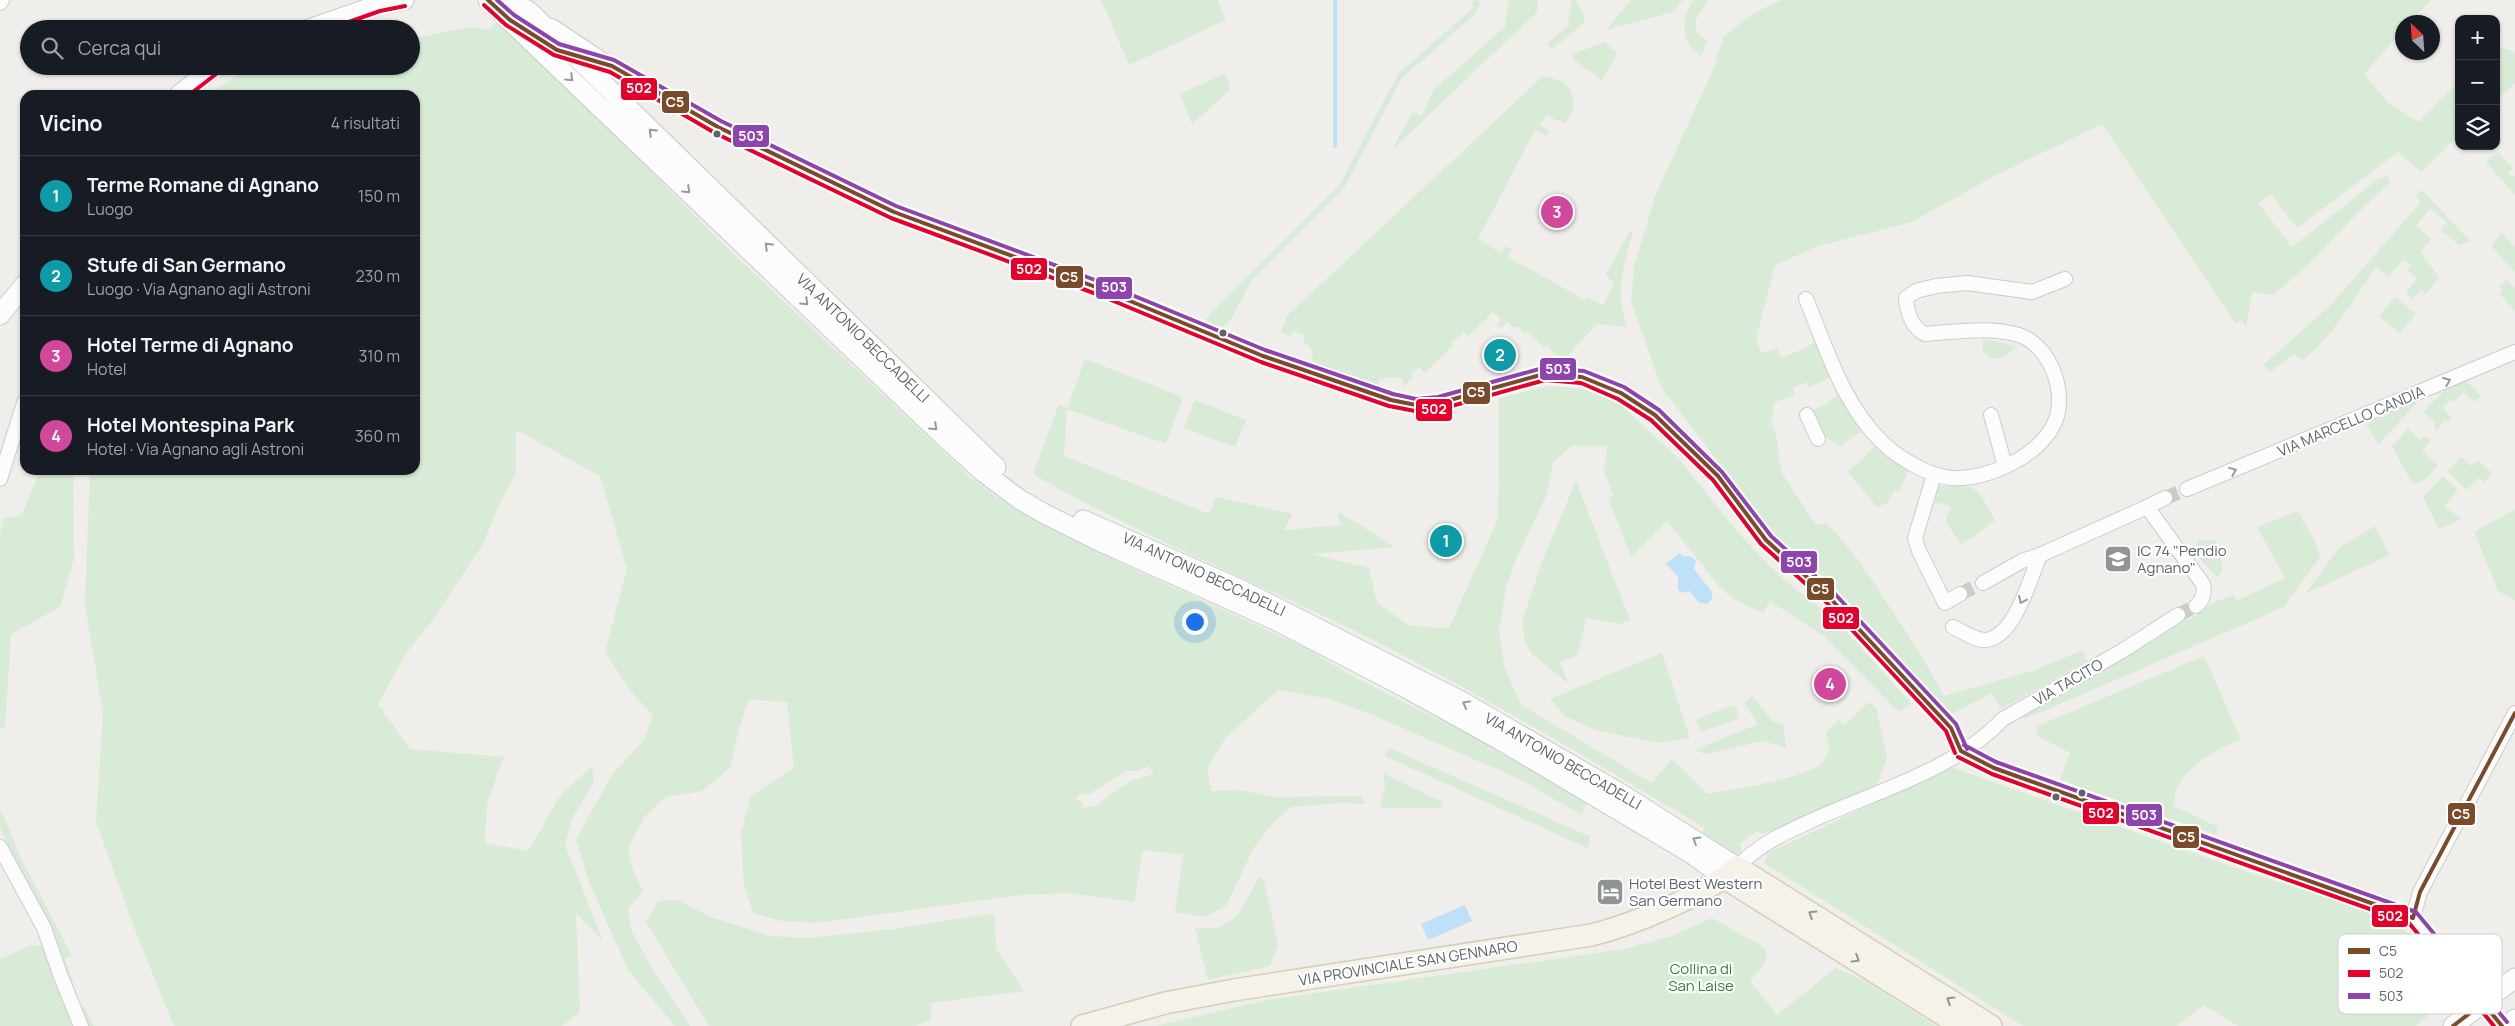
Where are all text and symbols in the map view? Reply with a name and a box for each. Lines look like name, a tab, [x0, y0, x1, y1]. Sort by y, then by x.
north arrow	[2395, 15, 2440, 60]
map controls	[2455, 15, 2500, 150]
button: +	[2455, 15, 2500, 60]
search box	[20, 20, 420, 75]
icon: search	[38, 34, 66, 62]
text: Cerca qui	[78, 35, 161, 61]
button: −	[2455, 60, 2500, 105]
one-way arrow	[564, 72, 573, 81]
line badge: 502	[620, 77, 658, 101]
text: 502	[626, 78, 652, 97]
line badge: C5	[661, 90, 690, 114]
text: C5	[666, 92, 684, 111]
button: layers	[2455, 105, 2500, 150]
text: Vicino	[40, 109, 103, 137]
text: 4 risultati	[331, 112, 400, 134]
line badge: 503	[732, 124, 770, 148]
text: 503	[738, 126, 764, 145]
one-way arrow	[648, 129, 657, 138]
unlabelled marker	[712, 129, 722, 139]
text: Terme Romane di Agnano	[87, 172, 319, 198]
one-way arrow	[682, 184, 691, 193]
text: 1	[52, 185, 60, 207]
text: 150 m	[358, 185, 400, 207]
pin: 3	[1541, 193, 1573, 231]
text: Luogo	[87, 198, 133, 220]
one-way arrow	[765, 243, 774, 252]
text: Stufe di San Germano	[87, 252, 286, 278]
line badge: 502	[1010, 257, 1048, 281]
text: 502	[1016, 259, 1042, 278]
text: 2	[51, 265, 61, 287]
text: 230 m	[356, 265, 400, 287]
line badge: C5	[1055, 265, 1084, 289]
text: C5	[1060, 267, 1078, 286]
street label: VIA ANTONIO BECCADELLI	[792, 269, 934, 407]
line badge: 503	[1095, 276, 1133, 300]
text: 503	[1101, 277, 1127, 296]
text: Luogo · Via Agnano agli Astroni	[87, 278, 311, 300]
one-way arrow	[799, 297, 808, 306]
unlabelled marker	[1218, 328, 1228, 338]
text: Hotel Terme di Agnano	[87, 332, 294, 358]
pin: 2	[1484, 336, 1516, 374]
text: 3	[51, 345, 61, 367]
text: 310 m	[358, 345, 400, 367]
line badge: 503	[1539, 357, 1577, 381]
text: Hotel	[87, 358, 127, 380]
text: 503	[1545, 359, 1571, 378]
one-way arrow	[2442, 376, 2450, 386]
street label: VIA MARCELLO CANDIA	[2274, 380, 2428, 462]
line badge: C5	[1462, 381, 1491, 405]
text: C5	[1467, 382, 1485, 401]
line badge: 502	[1415, 398, 1453, 422]
text: 502	[1421, 399, 1447, 418]
text: Hotel Montespina Park	[87, 412, 294, 438]
one-way arrow	[928, 422, 937, 431]
text: 4	[51, 425, 61, 447]
text: 360 m	[355, 425, 400, 447]
text: Hotel · Via Agnano agli Astroni	[87, 438, 304, 460]
one-way arrow	[2228, 467, 2236, 477]
pin: 1	[1430, 522, 1462, 560]
street label: VIA ANTONIO BECCADELLI	[1119, 527, 1289, 621]
place label: IC 74 "Pendio Agnano"	[2137, 540, 2227, 578]
school or university icon: IC 74 "Pendio Agnano"	[2103, 544, 2133, 574]
line badge: 503	[1780, 550, 1818, 574]
text: 503	[1786, 552, 1812, 571]
line badge: C5	[1806, 577, 1835, 601]
text: C5	[1811, 579, 1829, 598]
one-way arrow	[2017, 595, 2028, 604]
line badge: 502	[1822, 606, 1860, 630]
text: 502	[1828, 608, 1854, 627]
your location	[1182, 609, 1208, 635]
street label: VIA TACITO	[2029, 654, 2107, 710]
pin: 4	[1814, 665, 1846, 703]
one-way arrow	[1462, 701, 1471, 711]
street label: VIA ANTONIO BECCADELLI	[1481, 707, 1645, 815]
unlabelled marker	[2077, 788, 2087, 798]
unlabelled marker	[2051, 792, 2061, 802]
line badge: 502	[2082, 801, 2120, 825]
line badge: C5	[2447, 802, 2476, 826]
text: 502	[2088, 803, 2114, 822]
line badge: 503	[2125, 803, 2163, 827]
text: C5	[2452, 804, 2470, 823]
text: 503	[2131, 805, 2157, 824]
line badge: C5	[2172, 825, 2200, 849]
text: C5	[2177, 827, 2195, 846]
one-way arrow	[1693, 837, 1702, 847]
place label: Hotel Best Western San Germano	[1629, 873, 1763, 911]
hotel icon: Hotel Best Western San Germano	[1595, 877, 1625, 907]
line badge: 502	[2371, 904, 2409, 928]
text: 502	[2377, 906, 2403, 925]
one-way arrow	[1809, 910, 1818, 920]
legend	[2338, 934, 2502, 1014]
street label: VIA PROVINCIALE SAN GENNARO	[1297, 935, 1519, 991]
text: C5	[2379, 941, 2397, 960]
one-way arrow	[1850, 953, 1859, 963]
park label: Collina di San Laise	[1668, 958, 1734, 996]
text: 502	[2379, 963, 2404, 982]
text: 503	[2379, 986, 2403, 1005]
one-way arrow	[1946, 997, 1956, 1006]

